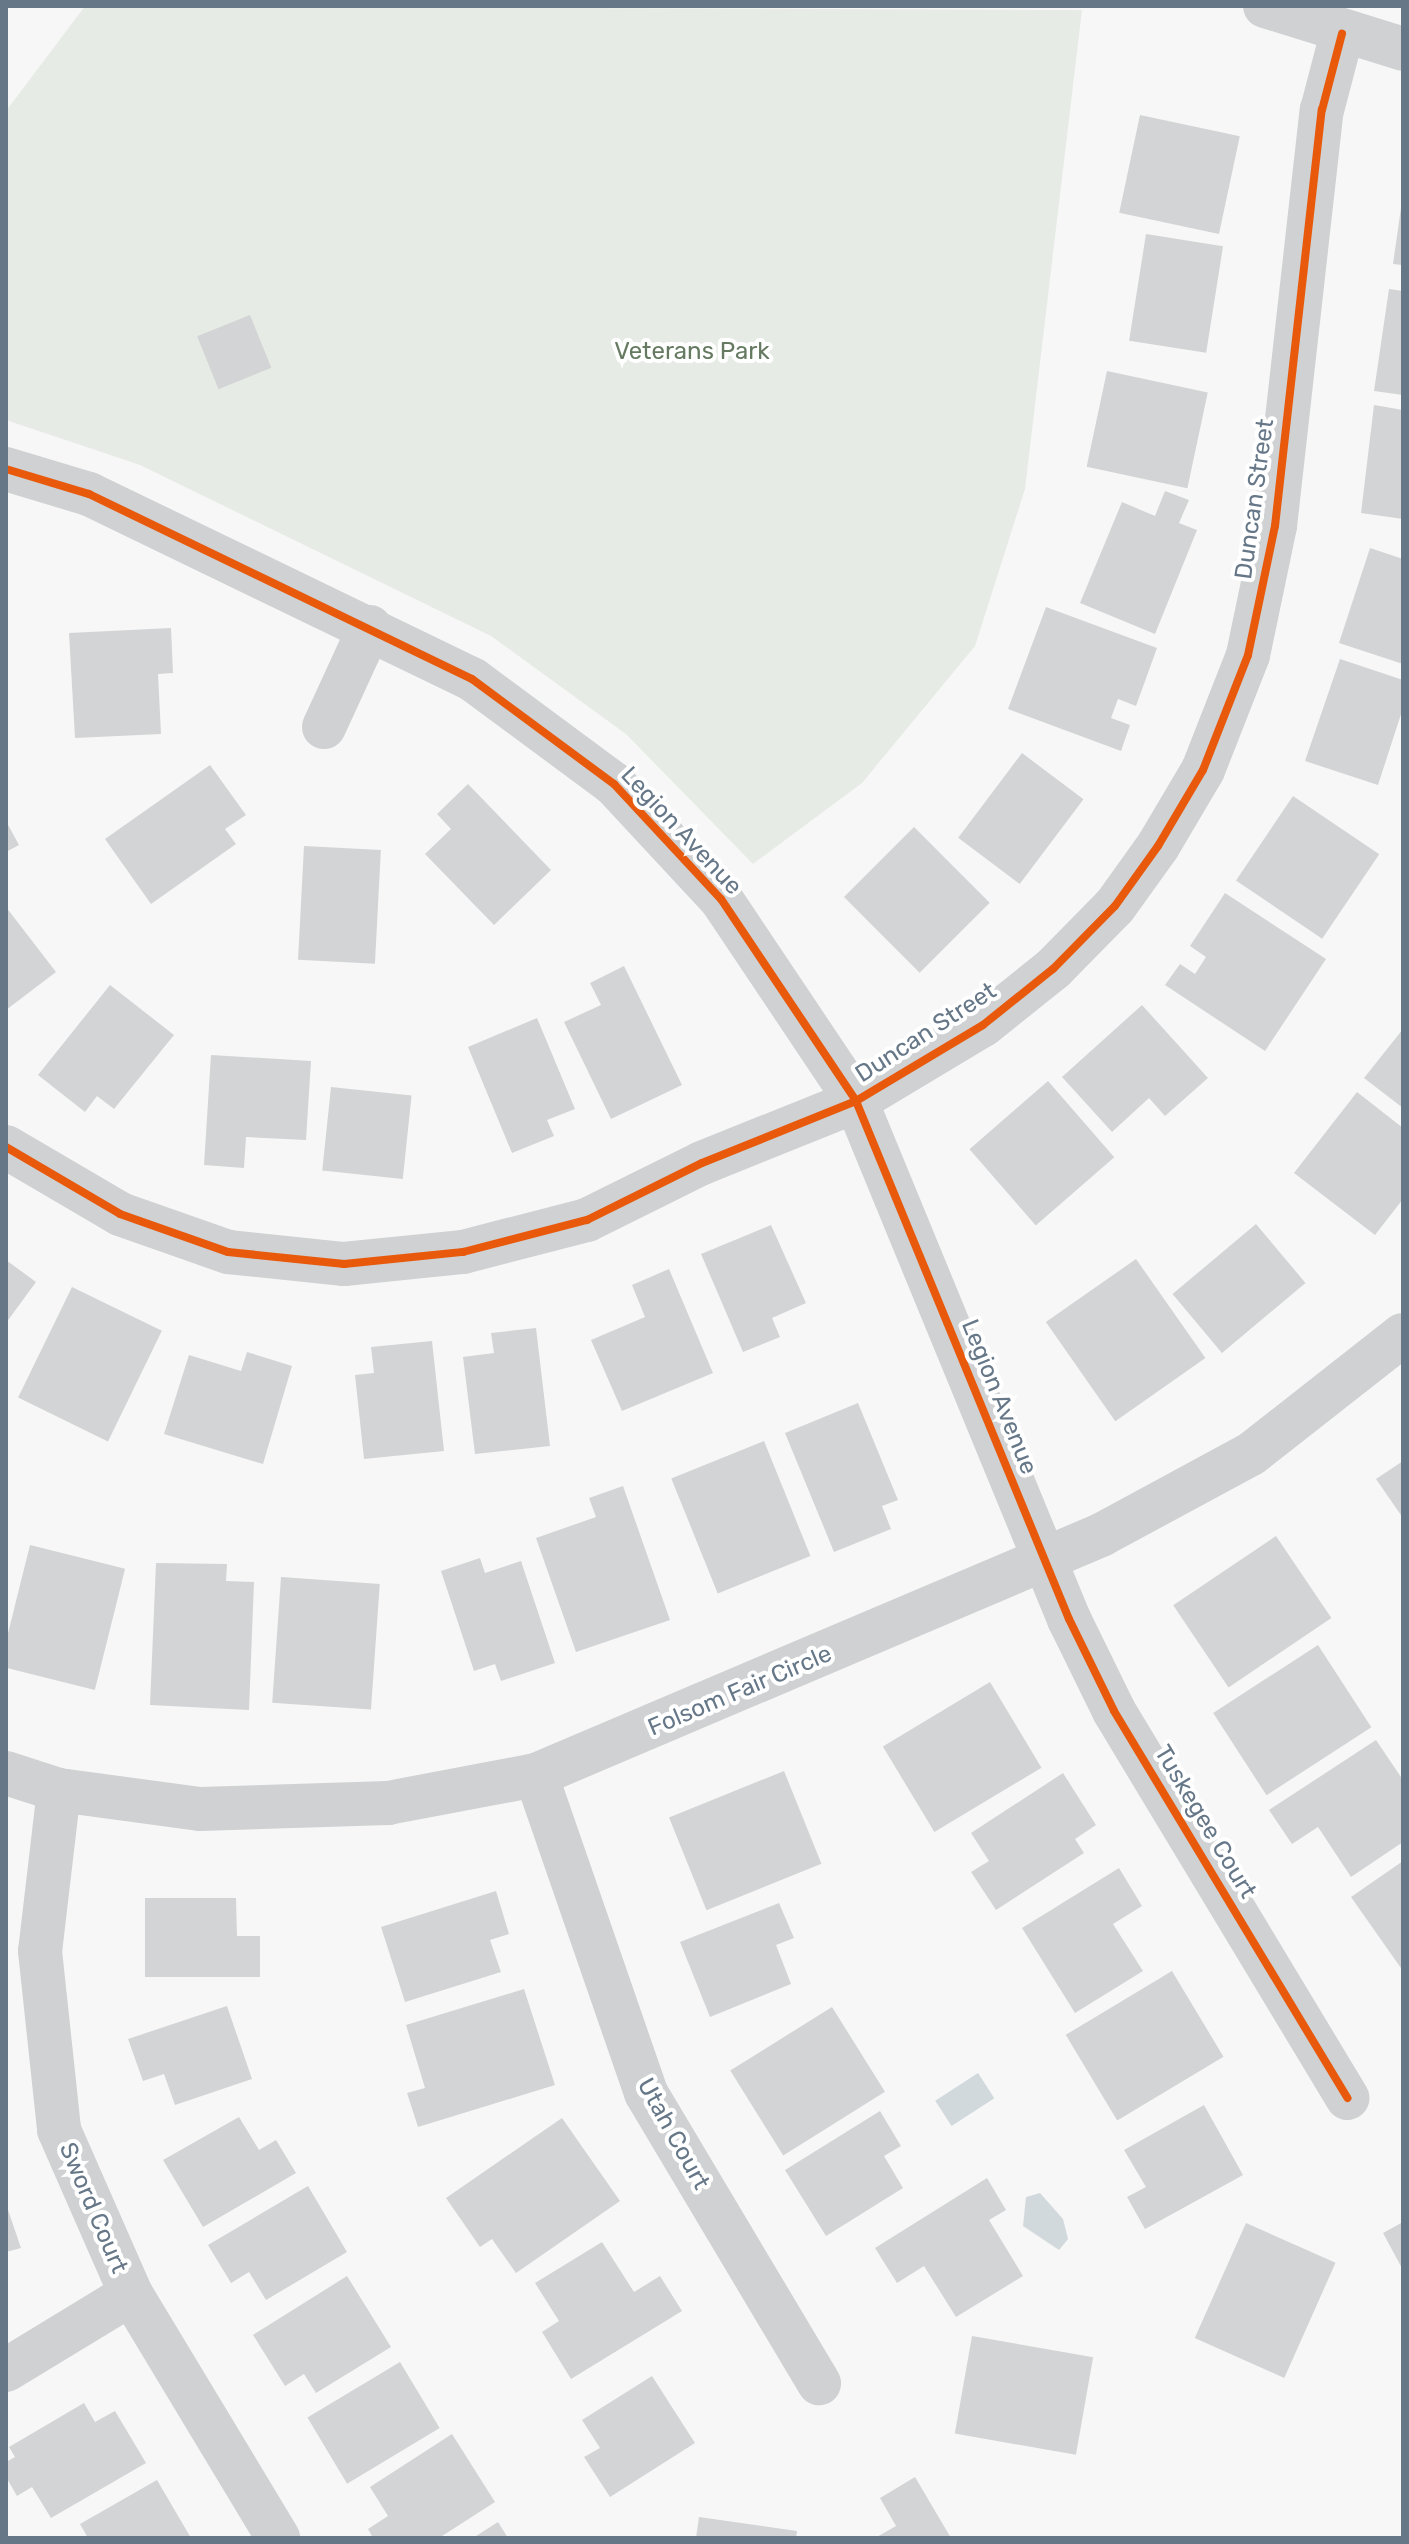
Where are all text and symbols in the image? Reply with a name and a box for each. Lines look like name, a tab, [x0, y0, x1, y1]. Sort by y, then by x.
park label: Veterans Park	[614, 338, 770, 366]
street label: Duncan Street	[1229, 417, 1281, 581]
street label: Legion Avenue	[614, 761, 748, 901]
street label: Duncan Street	[850, 977, 1002, 1089]
street label: Legion Avenue	[955, 1315, 1043, 1479]
street label: Folsom Fair Circle	[644, 1639, 836, 1743]
street label: Tuskegee Court	[1148, 1740, 1262, 1904]
street label: Utah Court	[631, 2073, 715, 2195]
street label: Sword Court	[53, 2138, 133, 2278]

